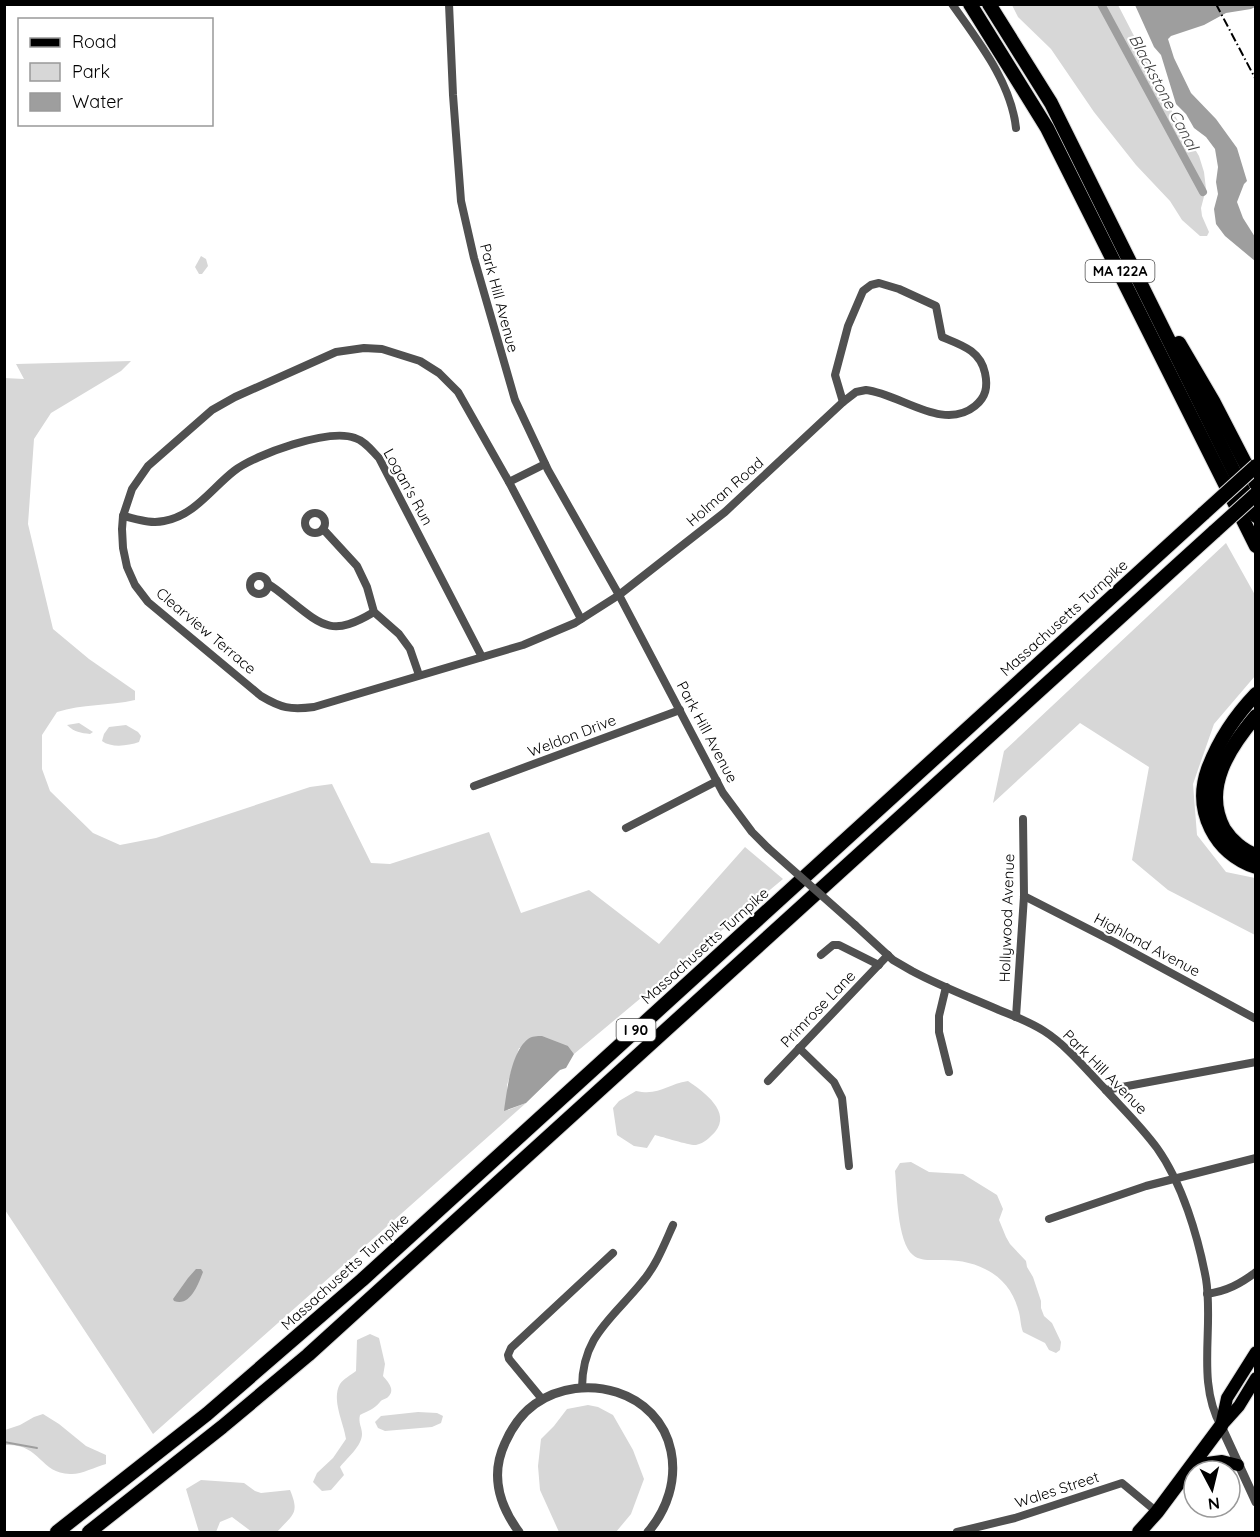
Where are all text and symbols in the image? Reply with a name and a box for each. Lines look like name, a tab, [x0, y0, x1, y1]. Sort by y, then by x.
legend	[18, 18, 213, 126]
text: Road	[72, 30, 117, 53]
water label: Blackstone Canal	[1125, 31, 1204, 155]
text: Park	[72, 60, 110, 83]
text: Water	[72, 90, 123, 113]
street label: Park Hill Avenue	[476, 241, 523, 354]
road number: MA 122A	[1086, 260, 1154, 282]
street label: Logan's Run	[379, 445, 437, 529]
street label: Holman Road	[682, 453, 767, 530]
street label: Massachusetts Turnpike	[996, 555, 1131, 680]
street label: Clearview Terrace	[152, 583, 260, 678]
street label: Park Hill Avenue	[673, 678, 742, 786]
street label: Weldon Drive	[525, 710, 619, 761]
street label: Hollywood Avenue	[995, 853, 1018, 983]
street label: Massachusetts Turnpike	[637, 883, 772, 1008]
street label: Highland Avenue	[1091, 909, 1204, 981]
street label: Primrose Lane	[776, 966, 859, 1051]
road number: I 90	[616, 1019, 656, 1041]
street label: Park Hill Avenue	[1059, 1025, 1152, 1118]
street label: Massachusetts Turnpike	[277, 1209, 412, 1334]
north arrow	[1182, 1459, 1242, 1519]
street label: Wales Street	[1012, 1467, 1101, 1512]
text: N	[1207, 1493, 1221, 1515]

